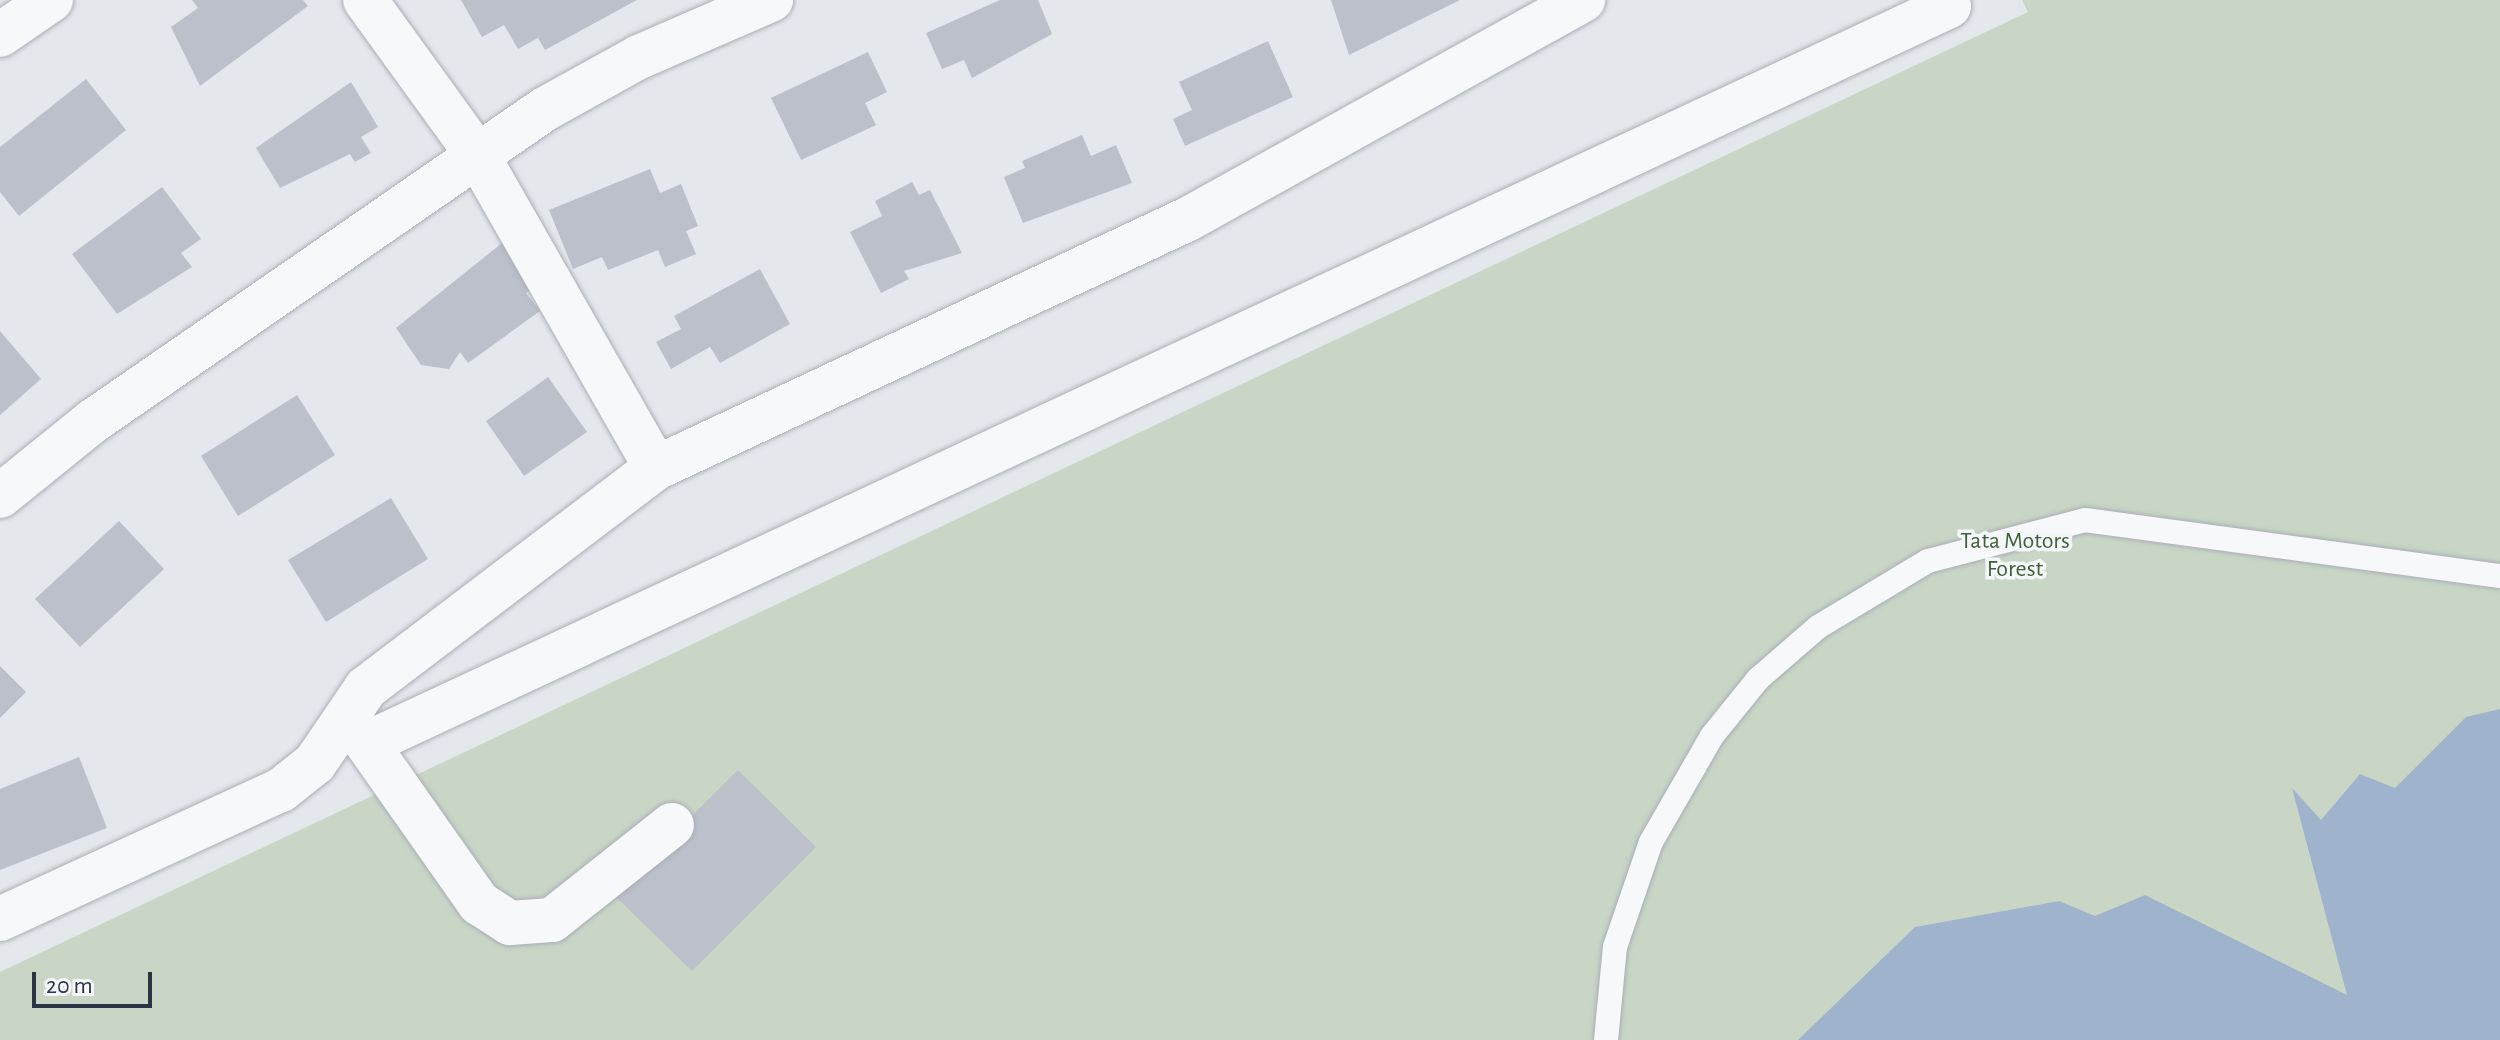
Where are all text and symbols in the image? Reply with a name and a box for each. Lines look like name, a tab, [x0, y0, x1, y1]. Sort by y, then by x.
park label: Tata Motors Forest	[1960, 528, 2070, 584]
scale bar	[36, 956, 156, 1006]
text: 20 m	[46, 974, 93, 998]

